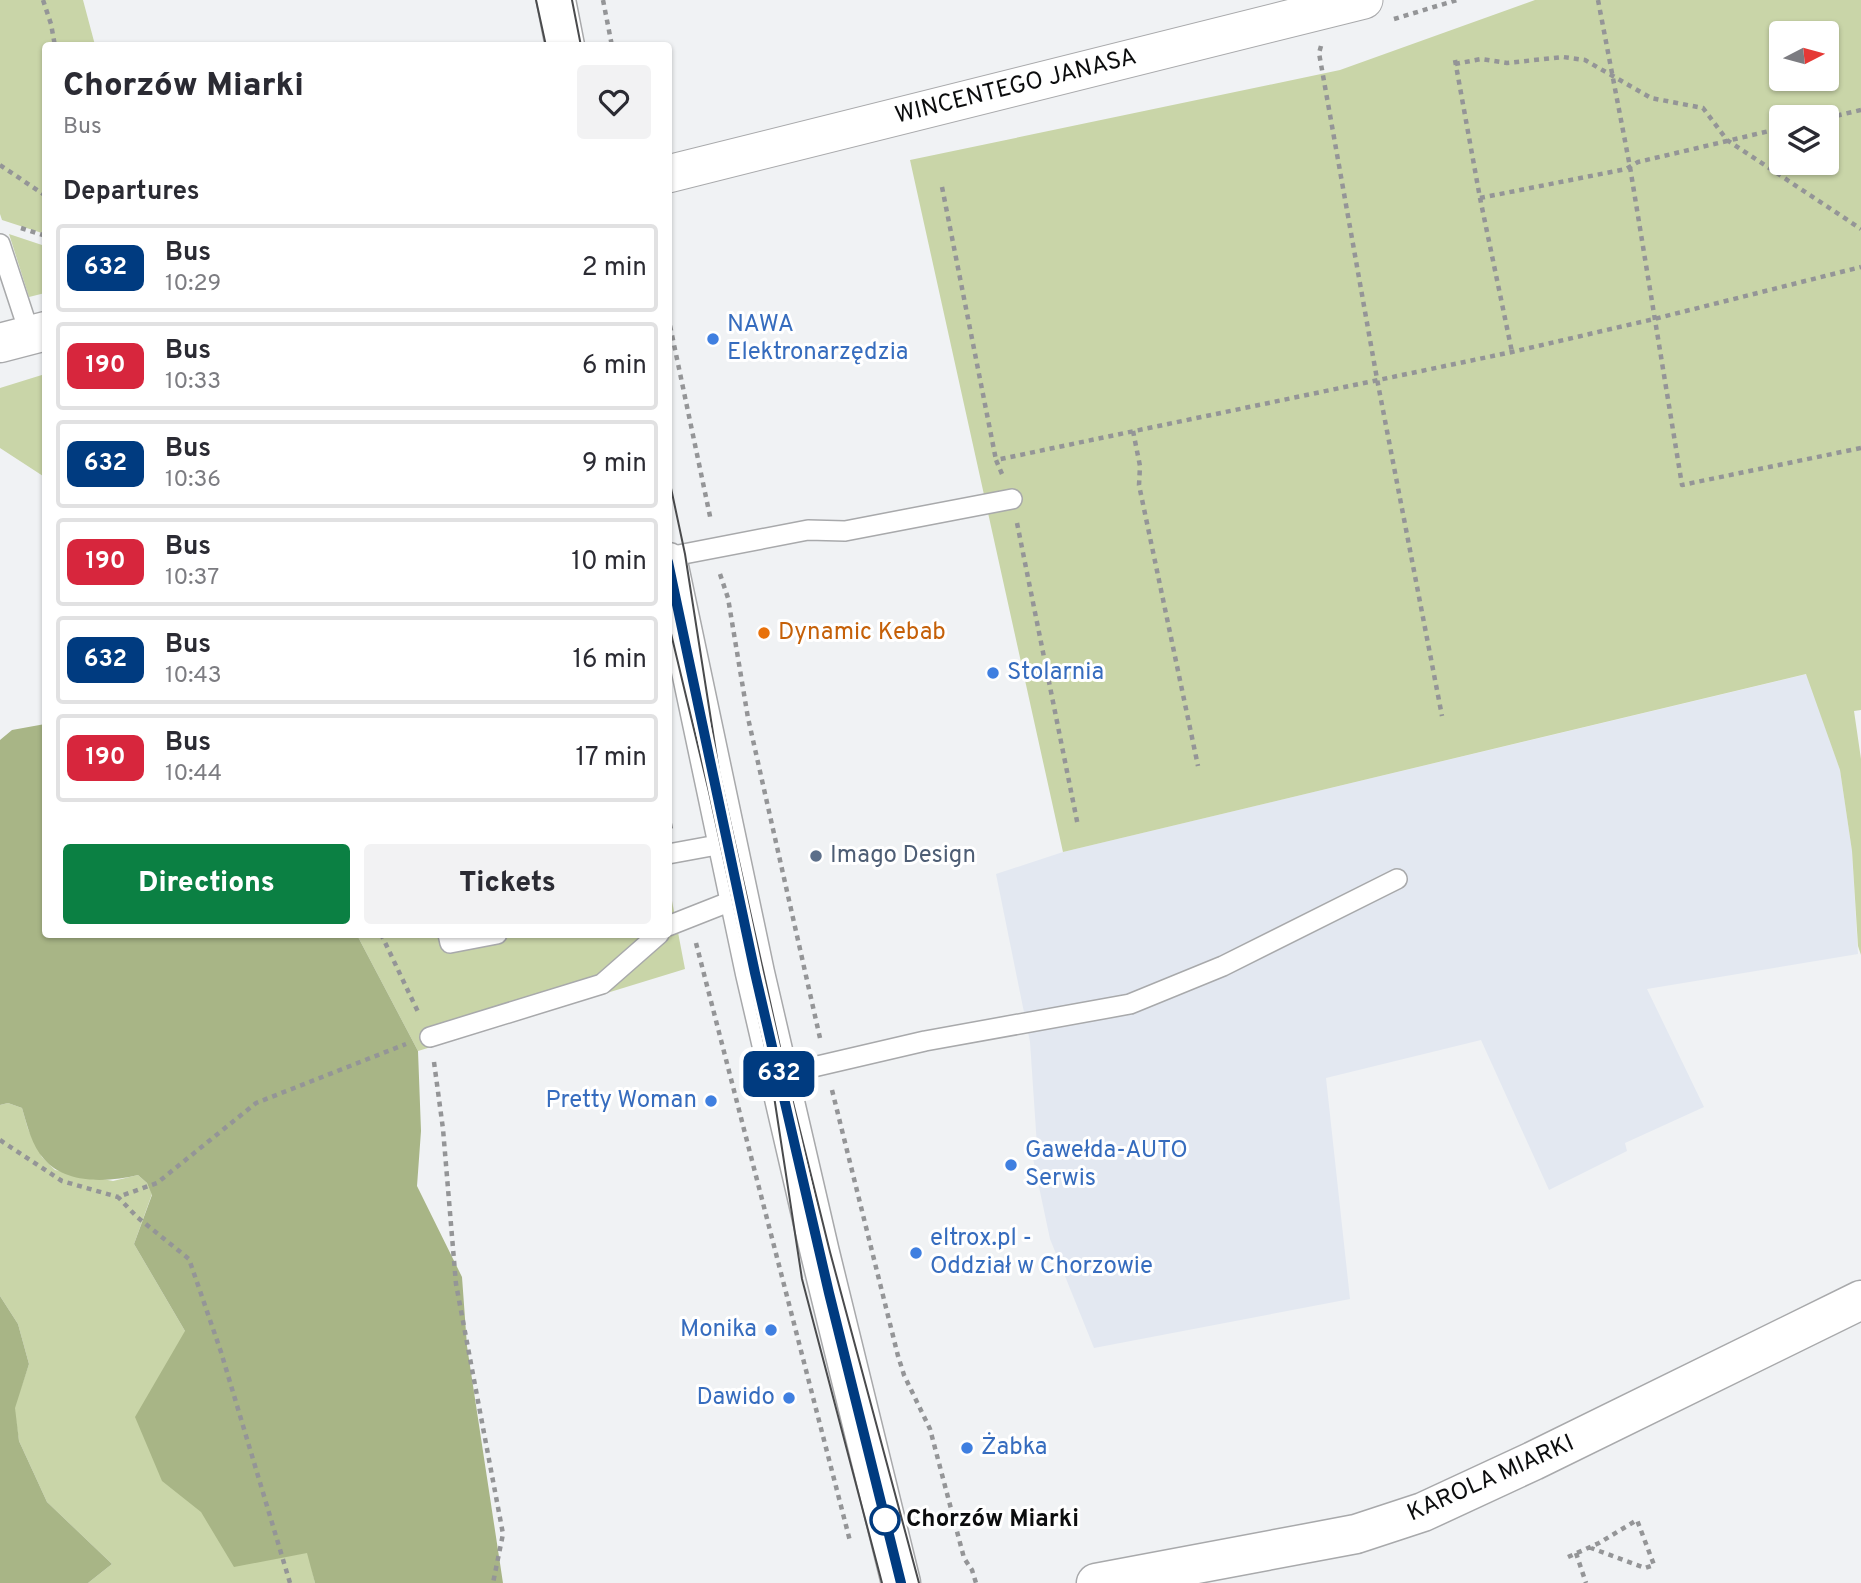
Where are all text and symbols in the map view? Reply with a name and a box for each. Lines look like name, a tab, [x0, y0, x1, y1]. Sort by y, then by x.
north arrow	[1769, 21, 1839, 91]
map controls	[1769, 21, 1839, 175]
street label: WINCENTEGO JANASA	[892, 43, 1140, 131]
button: heart	[577, 65, 651, 139]
text: Chorzów Miarki	[63, 66, 304, 108]
button: layers	[1769, 105, 1839, 175]
text: Bus	[63, 113, 102, 142]
text: Departures	[63, 176, 200, 209]
text: Bus	[165, 237, 211, 270]
text: 2 min	[582, 252, 647, 285]
text: 632	[84, 253, 127, 283]
text: 10:29	[165, 270, 221, 299]
place label: NAWA Elektronarzędzia	[727, 310, 908, 368]
marker: NAWA Elektronarzędzia	[705, 331, 721, 347]
text: Bus	[165, 335, 211, 368]
text: 6 min	[582, 350, 647, 383]
text: 190	[85, 351, 126, 381]
text: 10:33	[165, 368, 221, 397]
text: Bus	[165, 433, 211, 466]
text: 9 min	[582, 448, 647, 481]
text: 632	[84, 449, 127, 479]
text: 10:36	[165, 466, 221, 495]
text: Bus	[165, 531, 211, 564]
text: 10 min	[571, 546, 647, 579]
text: 190	[85, 547, 126, 577]
text: 10:37	[165, 564, 219, 593]
place label: Dynamic Kebab	[778, 618, 946, 648]
marker: Dynamic Kebab	[756, 625, 772, 641]
text: Bus	[165, 629, 211, 662]
text: 16 min	[572, 644, 647, 677]
text: 632	[84, 645, 127, 675]
place label: Stolarnia	[1007, 658, 1104, 688]
text: 10:43	[165, 662, 222, 691]
marker: Stolarnia	[985, 665, 1001, 681]
text: Bus	[165, 727, 211, 760]
text: 17 min	[575, 742, 647, 775]
text: 190	[85, 743, 126, 773]
text: 10:44	[165, 760, 222, 789]
place label: Imago Design	[830, 841, 976, 871]
button: Directions	[63, 844, 350, 924]
button: Tickets	[364, 844, 651, 924]
marker: Imago Design	[808, 848, 824, 864]
line badge: 632	[739, 1051, 819, 1097]
text: 632	[757, 1059, 801, 1089]
place label: Pretty Woman	[545, 1086, 697, 1116]
marker: Pretty Woman	[703, 1093, 719, 1109]
place label: Gawełda-AUTO Serwis	[1025, 1136, 1188, 1194]
marker: Gawełda-AUTO Serwis	[1003, 1157, 1019, 1173]
place label: eltrox.pl - Oddział w Chorzowie	[930, 1224, 1153, 1282]
marker: eltrox.pl - Oddział w Chorzowie	[908, 1245, 924, 1261]
place label: Monika	[680, 1315, 757, 1345]
marker: Monika	[763, 1322, 779, 1338]
place label: Dawido	[697, 1383, 775, 1413]
marker: Dawido	[781, 1390, 797, 1406]
street label: KAROLA MIARKI	[1403, 1429, 1579, 1529]
place label: Żabka	[981, 1432, 1047, 1463]
marker: Żabka	[959, 1440, 975, 1456]
marker: Chorzów Miarki	[870, 1505, 900, 1535]
place label: Chorzów Miarki	[906, 1505, 1079, 1535]

